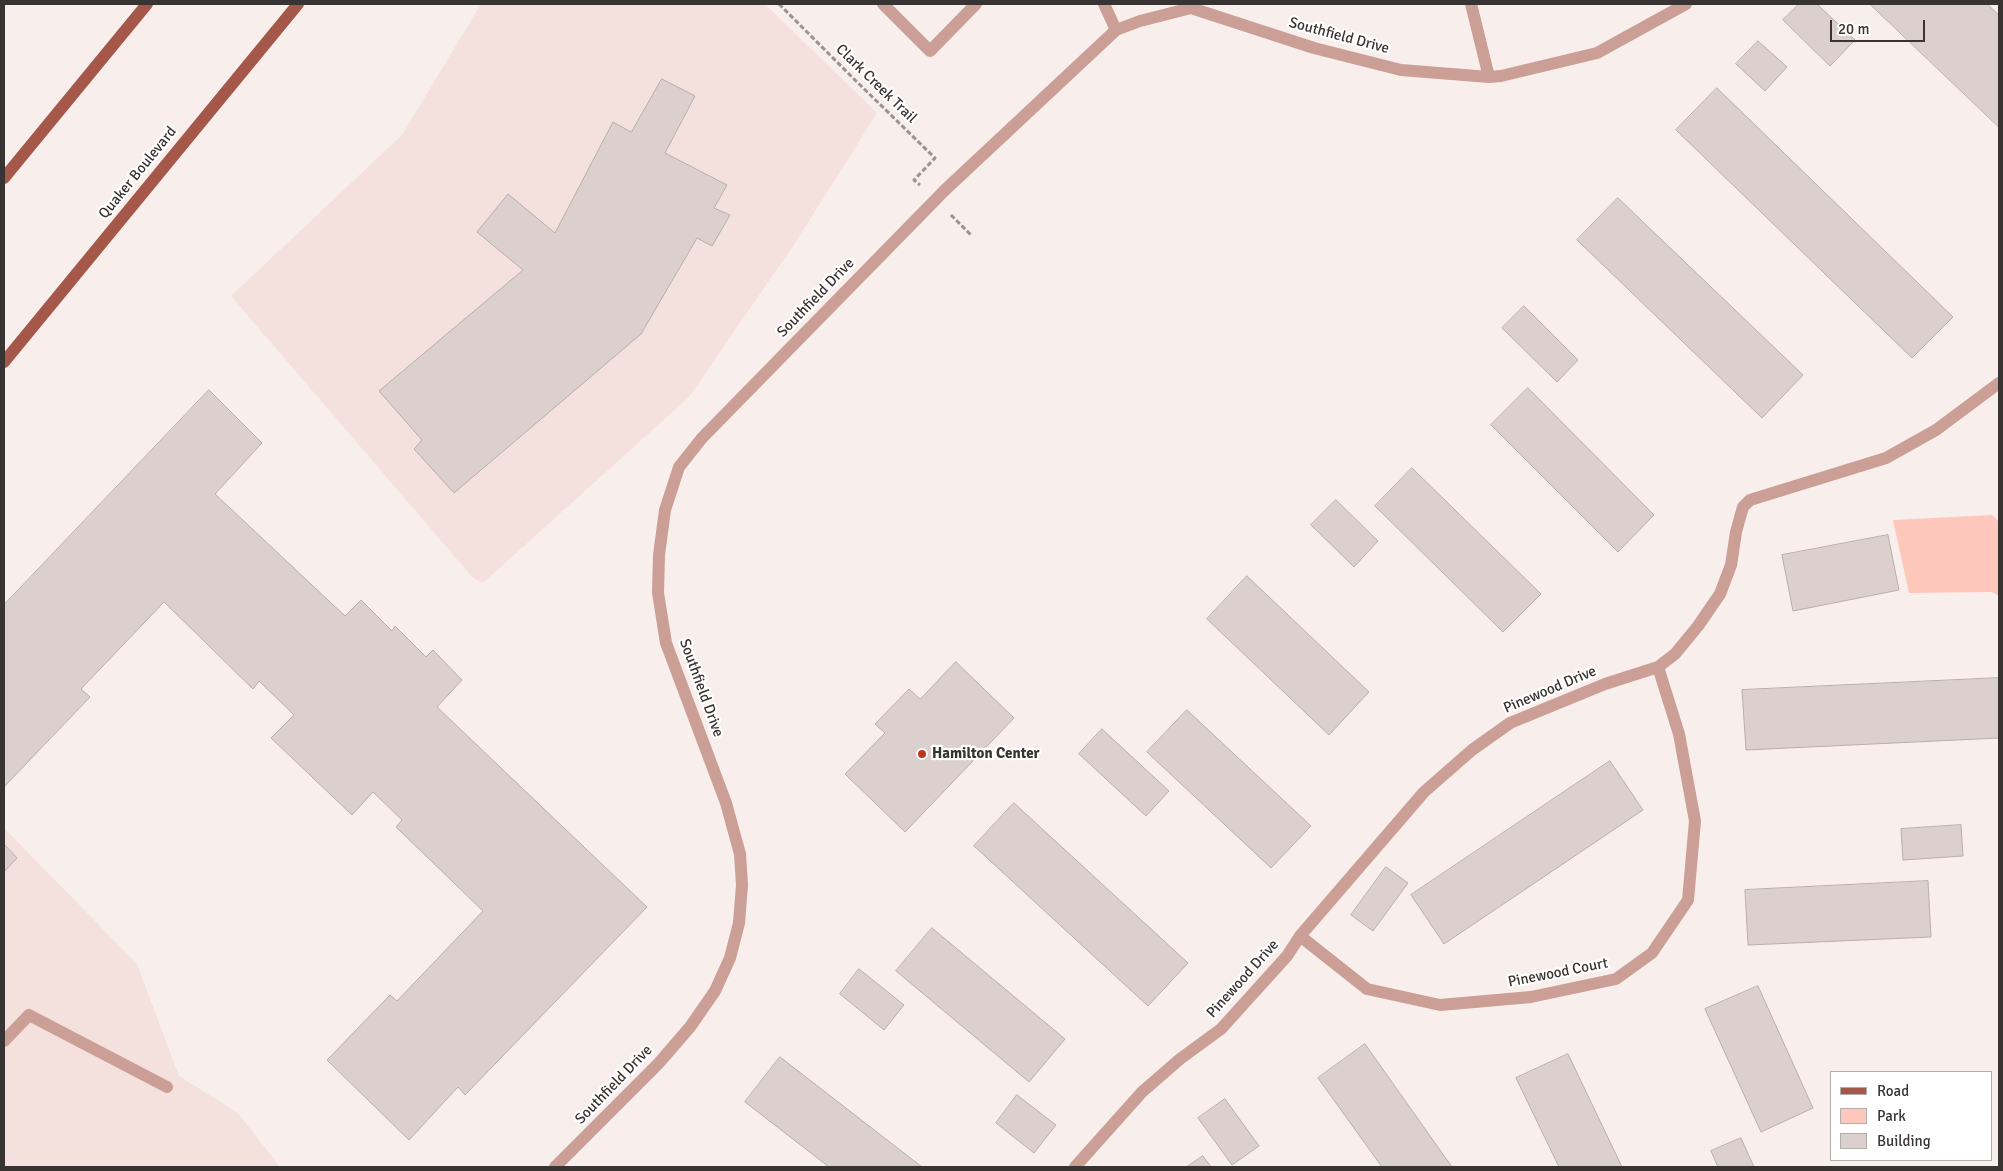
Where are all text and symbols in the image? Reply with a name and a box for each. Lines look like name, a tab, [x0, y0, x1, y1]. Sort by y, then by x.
scale bar	[1833, 10, 1928, 42]
street label: Southfield Drive	[1287, 14, 1391, 58]
text: 20 m	[1838, 20, 1869, 38]
street label: Clark Creek Trail	[832, 41, 920, 127]
street label: Quaker Boulevard	[95, 123, 181, 223]
street label: Southfield Drive	[774, 255, 858, 341]
street label: Southfield Drive	[675, 636, 727, 740]
street label: Pinewood Drive	[1501, 662, 1599, 718]
place label: Hamilton Center	[932, 745, 1040, 763]
marker: Hamilton Center	[916, 748, 928, 760]
street label: Pinewood Drive	[1203, 936, 1283, 1022]
street label: Pinewood Court	[1506, 954, 1610, 992]
street label: Southfield Drive	[572, 1042, 656, 1128]
legend	[1830, 1071, 1993, 1161]
text: Road	[1877, 1082, 1909, 1100]
text: Park	[1877, 1107, 1906, 1125]
text: Building	[1877, 1132, 1931, 1150]

